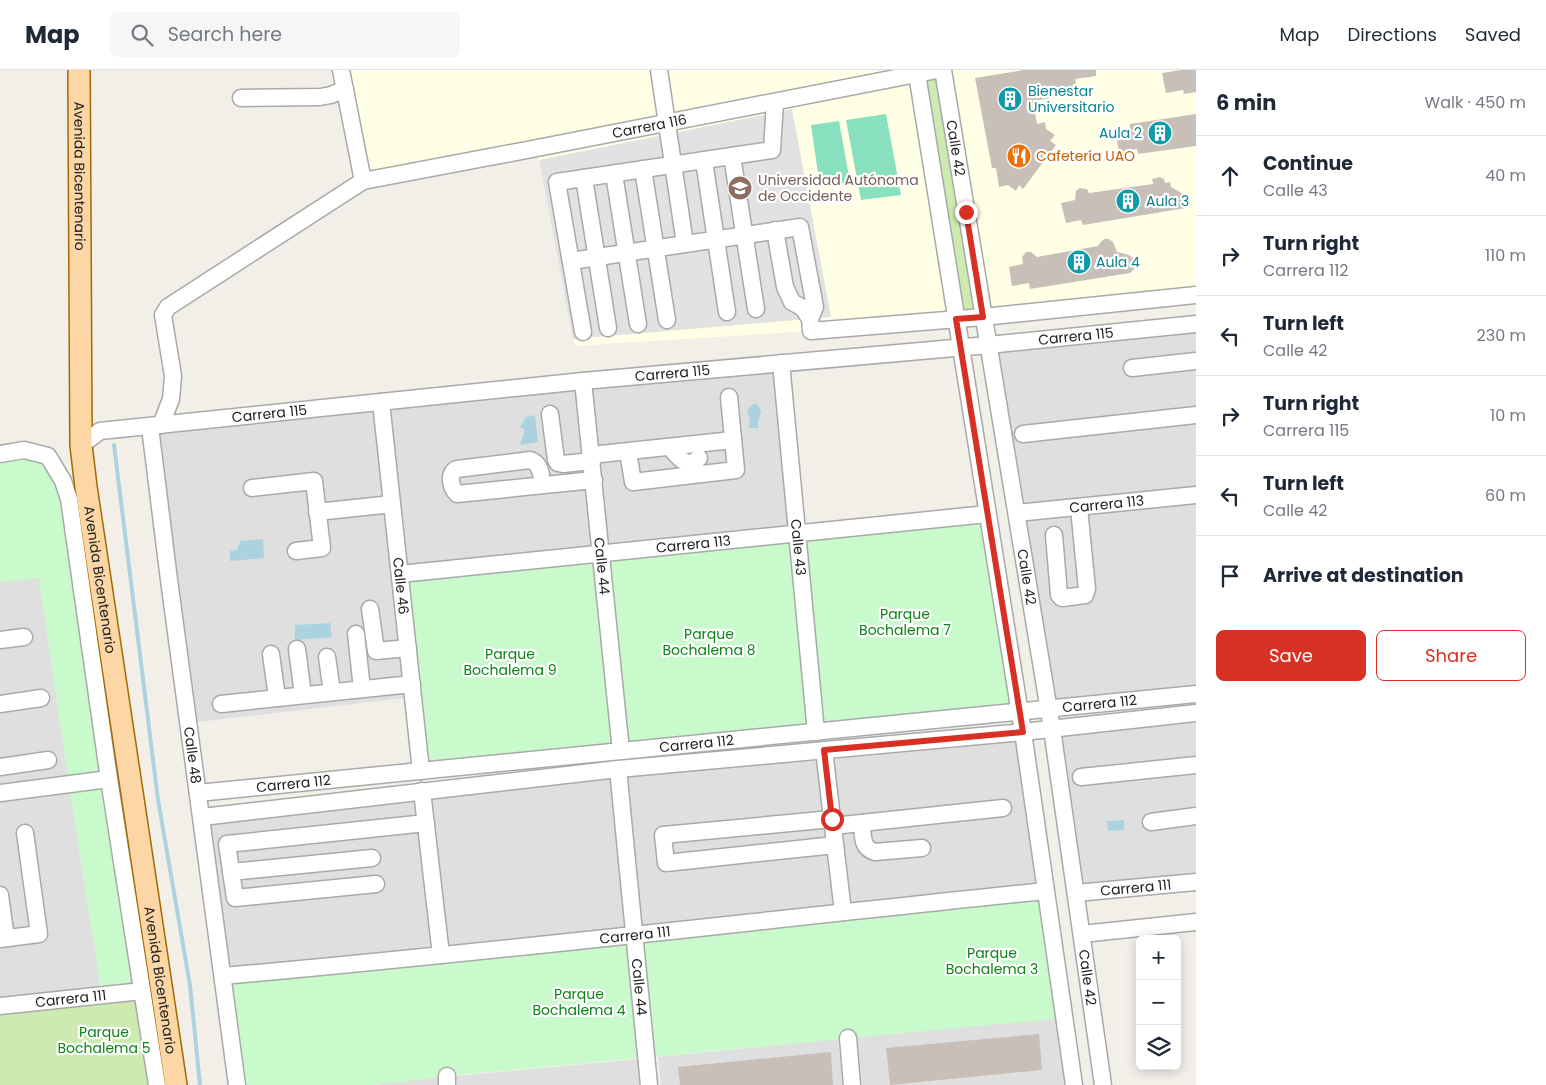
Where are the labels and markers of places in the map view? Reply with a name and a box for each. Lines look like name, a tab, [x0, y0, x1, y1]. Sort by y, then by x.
place label: Bienestar Universitario	[1028, 81, 1115, 117]
building icon: Bienestar Universitario	[997, 86, 1023, 112]
building icon: Aula 2	[1147, 120, 1173, 146]
place label: Aula 2	[1099, 123, 1142, 143]
restaurant icon: Cafetería UAO	[1006, 143, 1032, 169]
place label: Cafetería UAO	[1036, 146, 1135, 166]
place label: Universidad Autónoma de Occidente	[758, 170, 919, 206]
school or university icon: Universidad Autónoma de Occidente	[727, 175, 753, 201]
building icon: Aula 3	[1115, 188, 1141, 214]
place label: Aula 3	[1146, 191, 1189, 211]
building icon: Aula 4	[1066, 249, 1092, 275]
place label: Aula 4	[1096, 252, 1140, 272]

